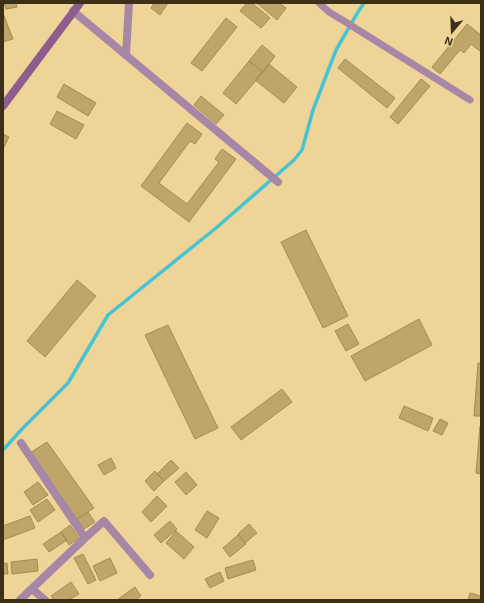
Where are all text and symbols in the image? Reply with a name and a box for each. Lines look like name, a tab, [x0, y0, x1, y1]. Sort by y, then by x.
north arrow	[432, 12, 472, 52]
text: N	[443, 34, 454, 49]

